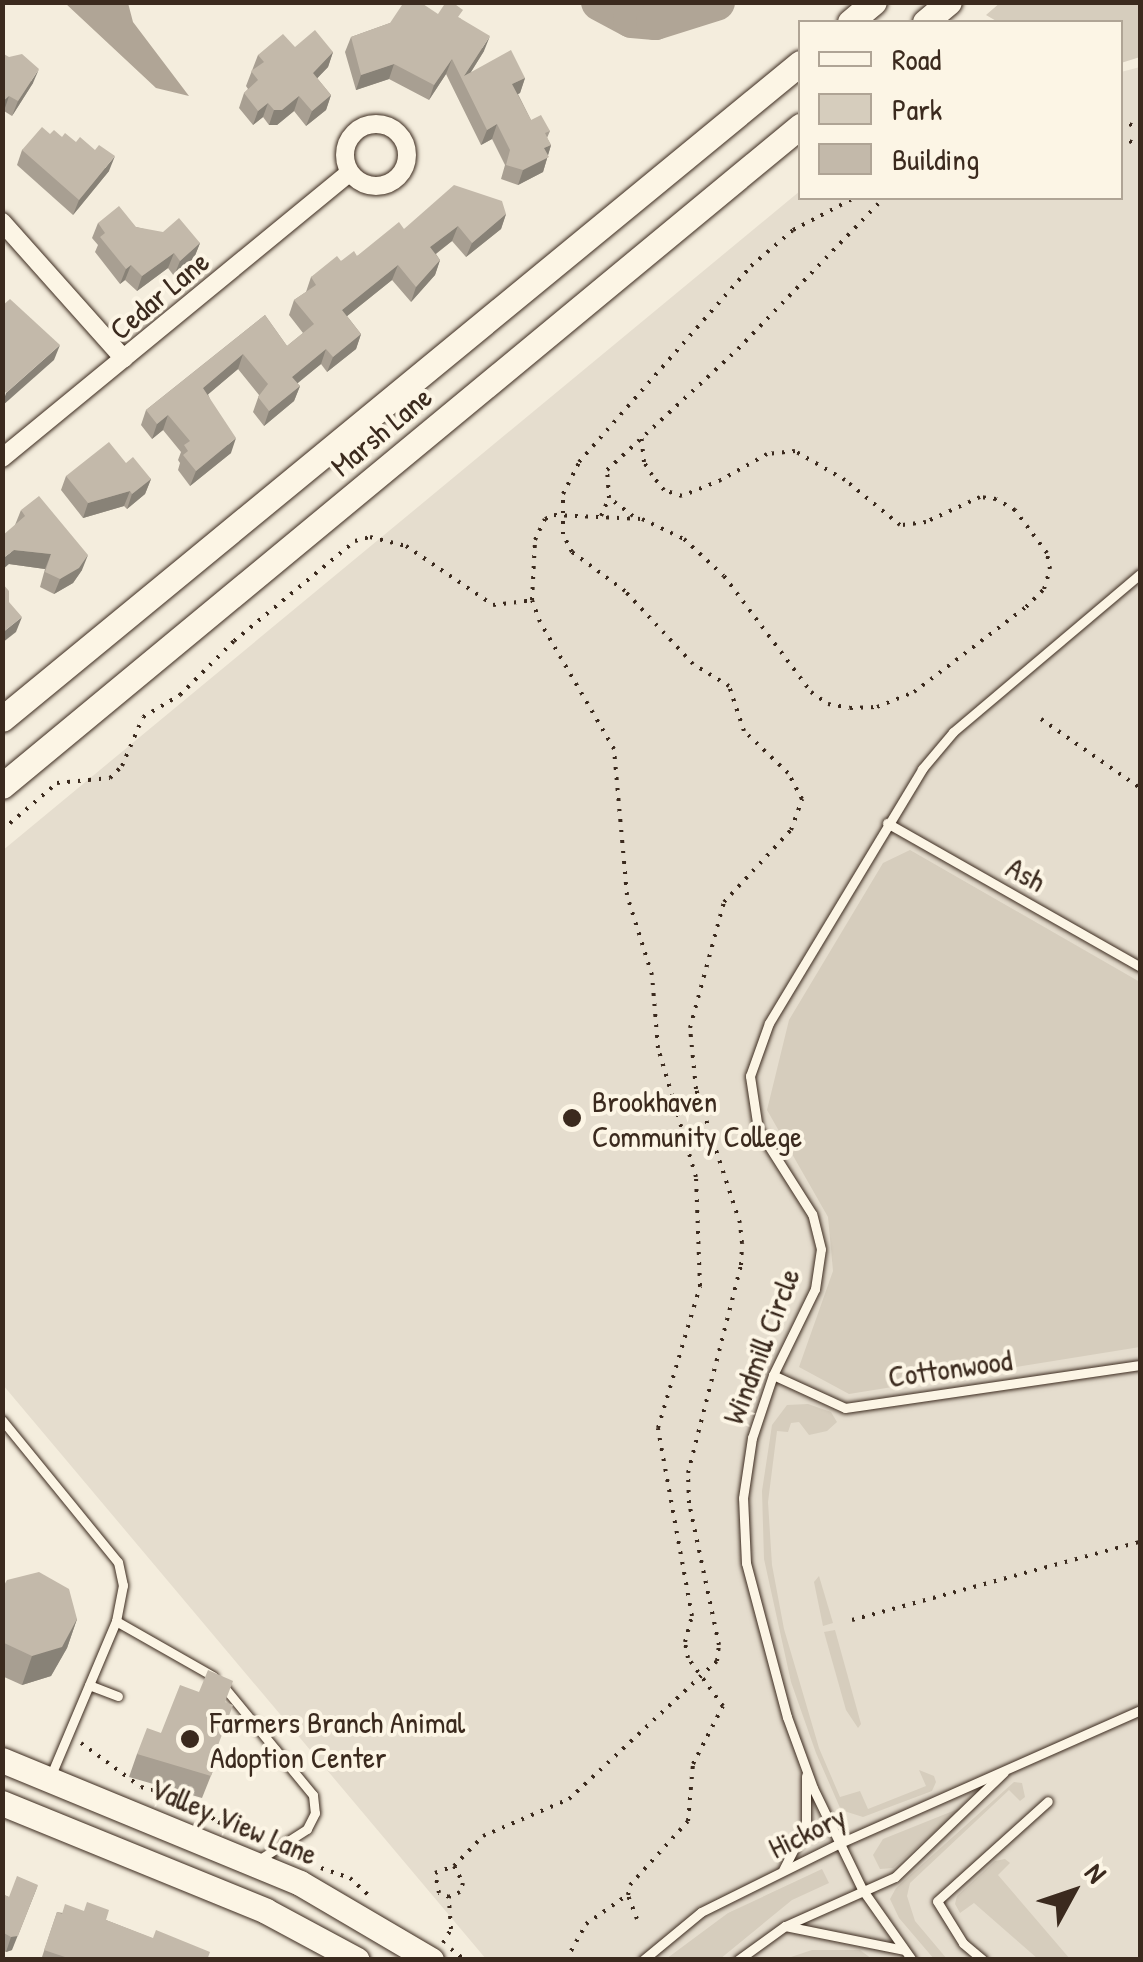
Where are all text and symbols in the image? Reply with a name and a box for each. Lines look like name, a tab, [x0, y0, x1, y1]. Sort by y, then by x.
legend	[798, 20, 1123, 200]
text: Road	[892, 39, 941, 79]
text: Park	[892, 89, 942, 129]
text: Building	[892, 139, 979, 179]
street label: Cedar Lane	[102, 243, 216, 347]
street label: Marsh Lane	[323, 378, 439, 484]
street label: Ash	[1000, 849, 1052, 899]
place label: Brookhaven Community College	[592, 1083, 802, 1154]
marker: Brookhaven Community College	[561, 1107, 583, 1129]
street label: Windmill Circle	[715, 1263, 807, 1429]
street label: Cottonwood	[886, 1342, 1014, 1394]
place label: Farmers Branch Animal Adoption Center	[210, 1704, 465, 1774]
marker: Farmers Branch Animal Adoption Center	[179, 1728, 201, 1750]
street label: Valley View Lane	[145, 1770, 323, 1872]
street label: Hickory	[763, 1798, 851, 1866]
north arrow	[1023, 1842, 1123, 1942]
text: N	[1077, 1855, 1115, 1891]

